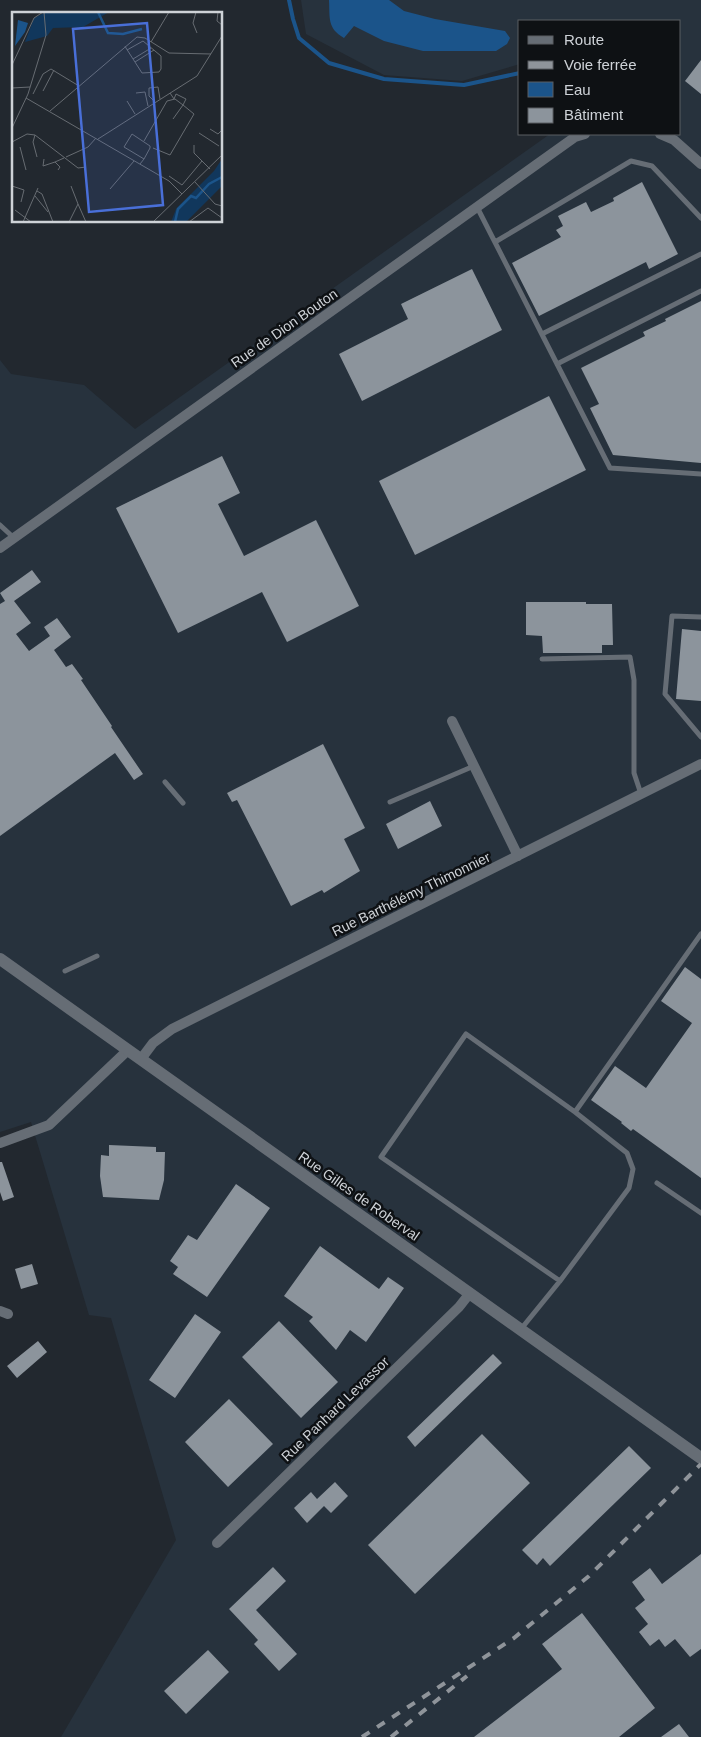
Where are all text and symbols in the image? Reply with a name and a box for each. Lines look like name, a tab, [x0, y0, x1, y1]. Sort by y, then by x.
inset map	[12, 12, 222, 222]
legend	[518, 20, 681, 135]
text: Route	[564, 31, 604, 48]
text: Voie ferrée	[564, 56, 637, 73]
text: Eau	[564, 81, 591, 98]
text: Bâtiment	[564, 106, 624, 123]
street label: Rue de Dion Bouton	[228, 285, 340, 371]
street label: Rue Barthélémy Thimonnier	[329, 849, 493, 939]
street label: Rue Gilles de Roberval	[295, 1148, 423, 1244]
street label: Rue Panhard Levassor	[278, 1353, 392, 1464]

